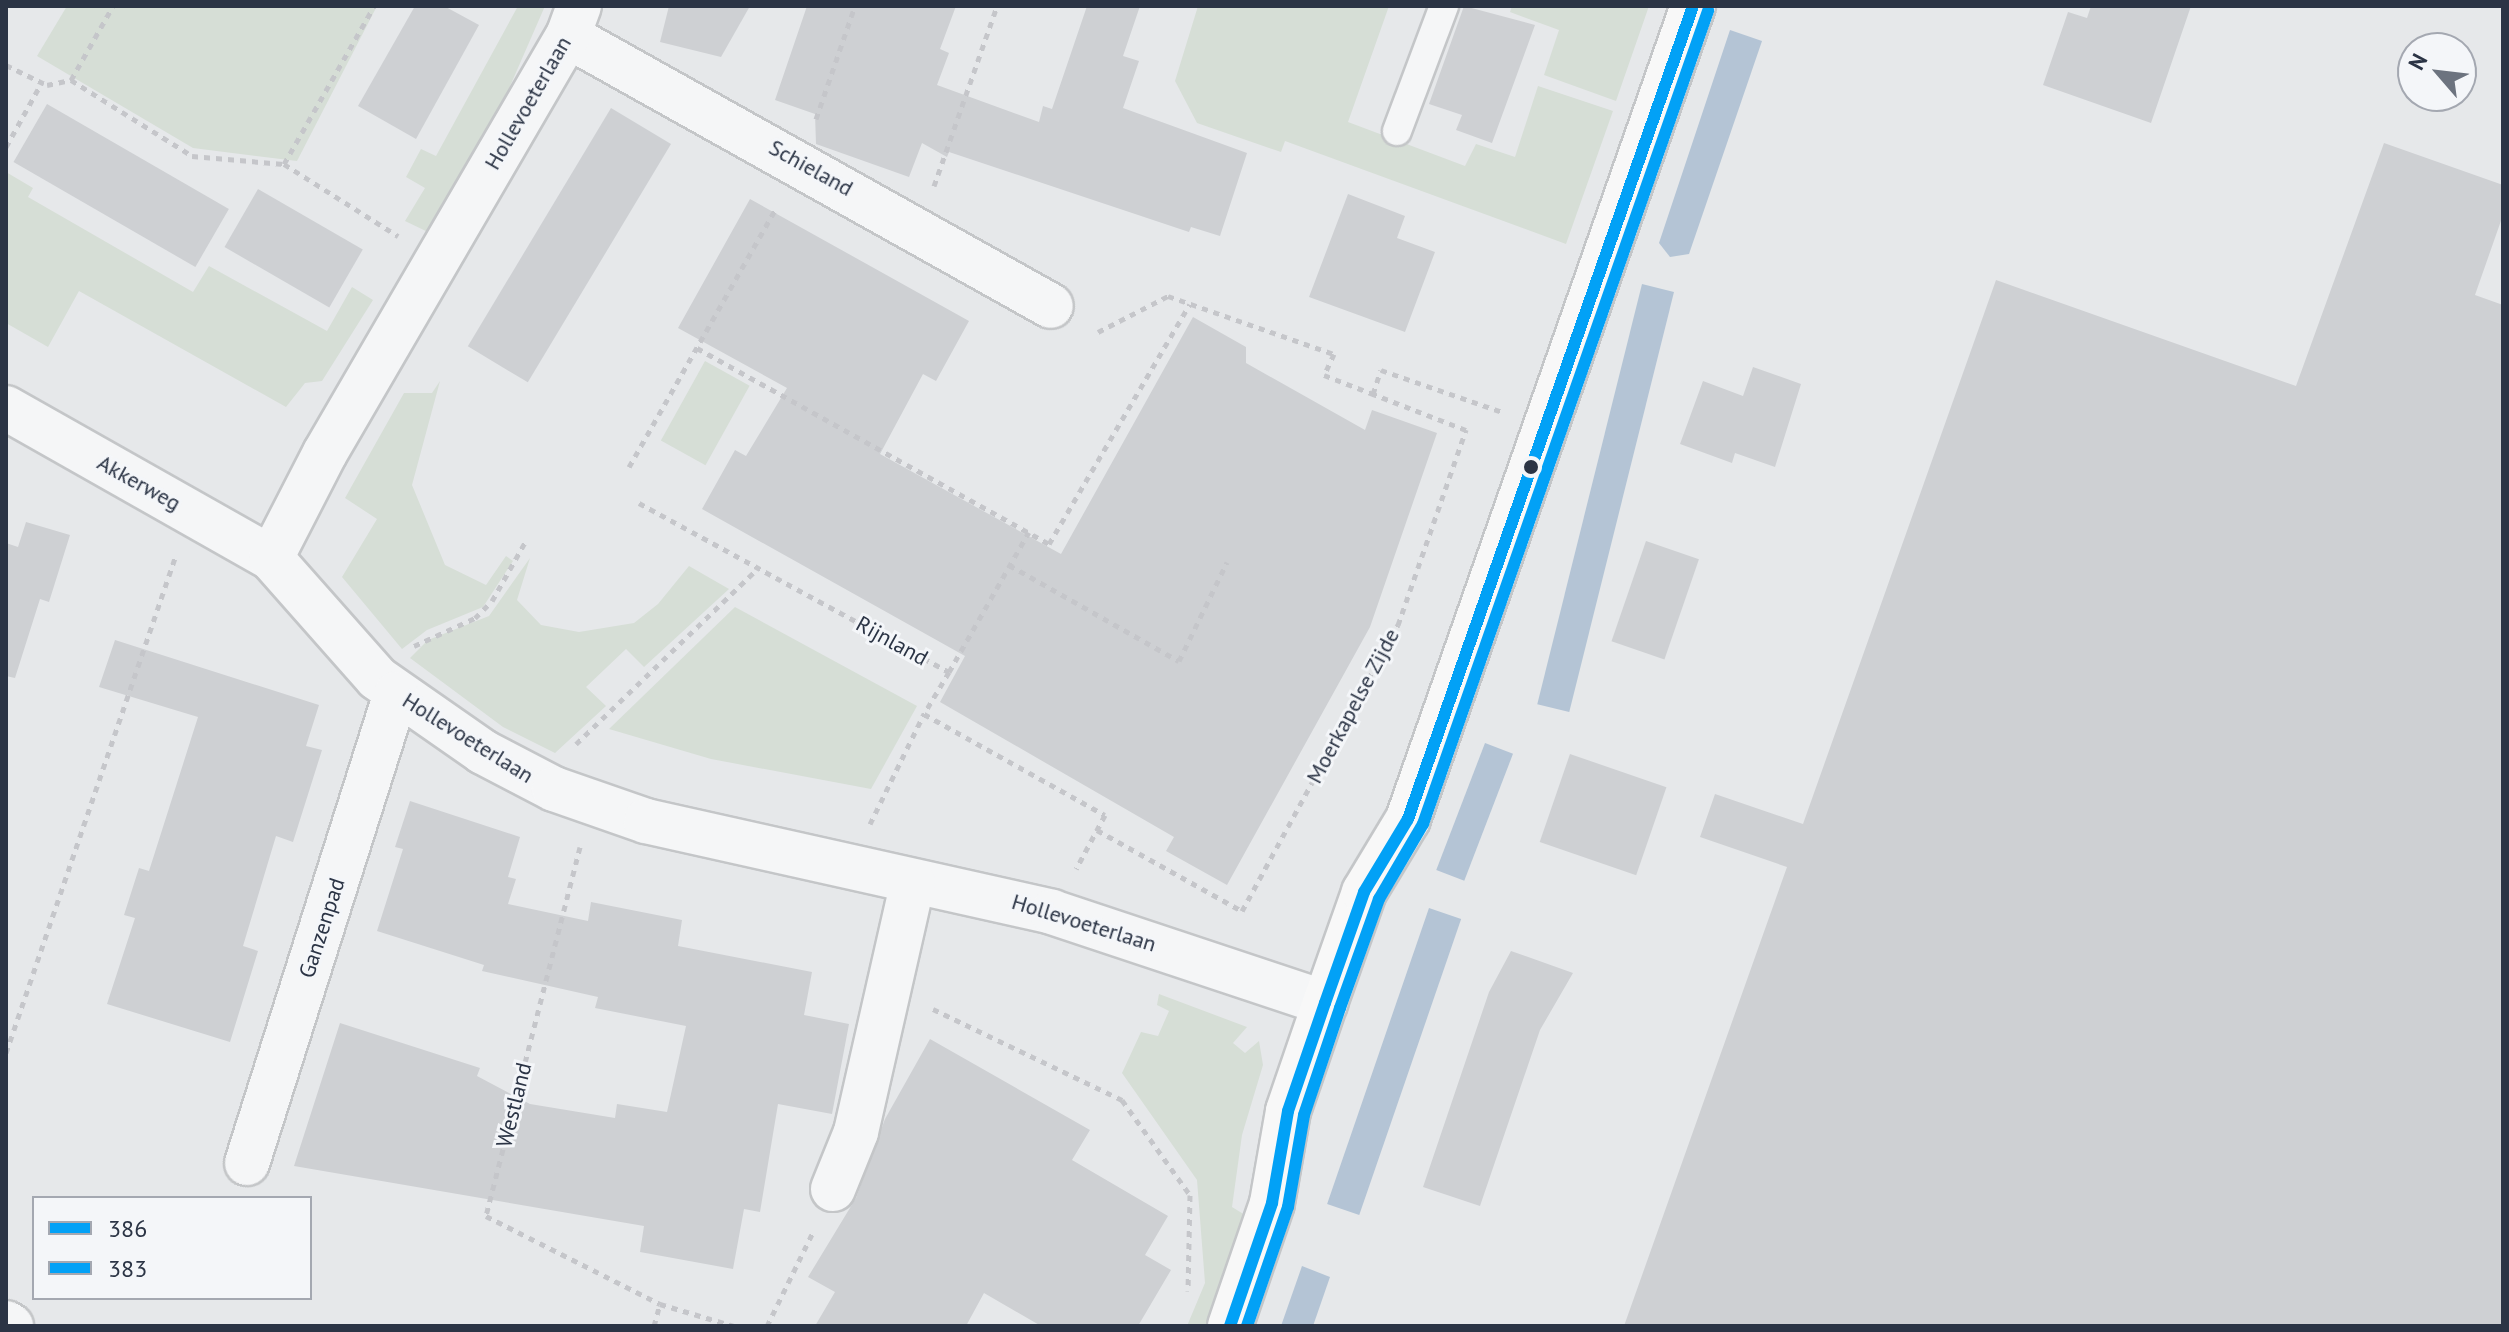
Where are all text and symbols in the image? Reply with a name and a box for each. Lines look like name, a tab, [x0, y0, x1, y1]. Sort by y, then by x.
street label: Hollevoeterlaan	[479, 32, 577, 174]
north arrow	[2397, 32, 2477, 112]
text: N	[2402, 49, 2433, 75]
street label: Schieland	[764, 134, 858, 202]
street label: Akkerweg	[93, 449, 185, 517]
unlabelled marker	[1523, 459, 1539, 475]
street label: Rijnland	[851, 611, 933, 671]
street label: Moerkapelse Zijde	[1301, 624, 1405, 788]
street label: Hollevoeterlaan	[398, 687, 538, 789]
street label: Ganzenpad	[293, 875, 351, 981]
street label: Hollevoeterlaan	[1009, 889, 1159, 957]
street label: Westland	[491, 1060, 537, 1150]
legend	[32, 1196, 312, 1300]
text: 386	[108, 1213, 147, 1244]
text: 383	[108, 1253, 147, 1284]

